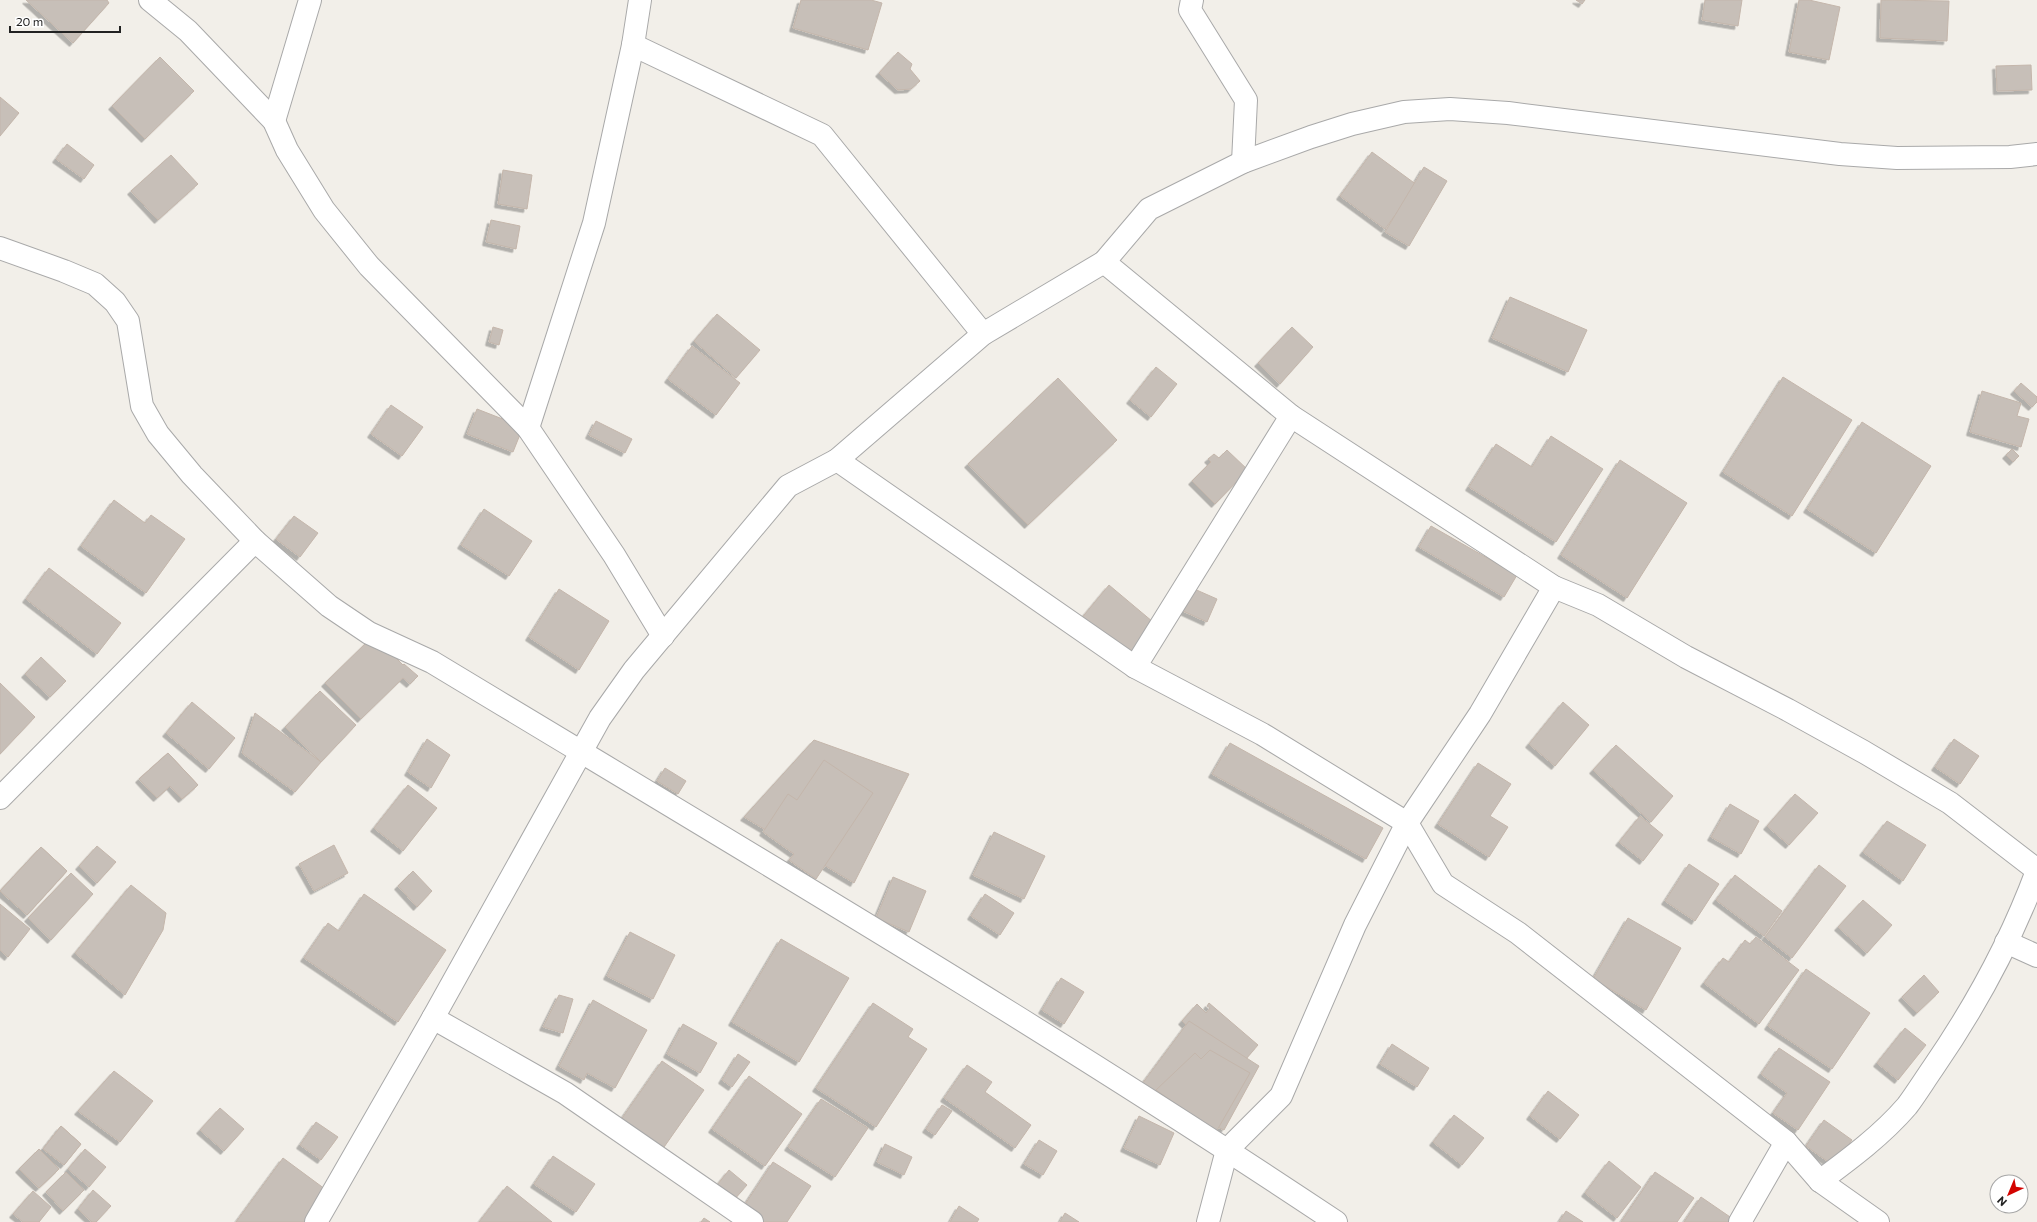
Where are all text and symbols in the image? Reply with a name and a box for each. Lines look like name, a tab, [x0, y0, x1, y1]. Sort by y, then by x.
scale bar	[10, 8, 120, 34]
text: 20 m	[16, 14, 43, 28]
north arrow	[1989, 1174, 2029, 1214]
text: N	[1994, 1194, 2009, 1209]

